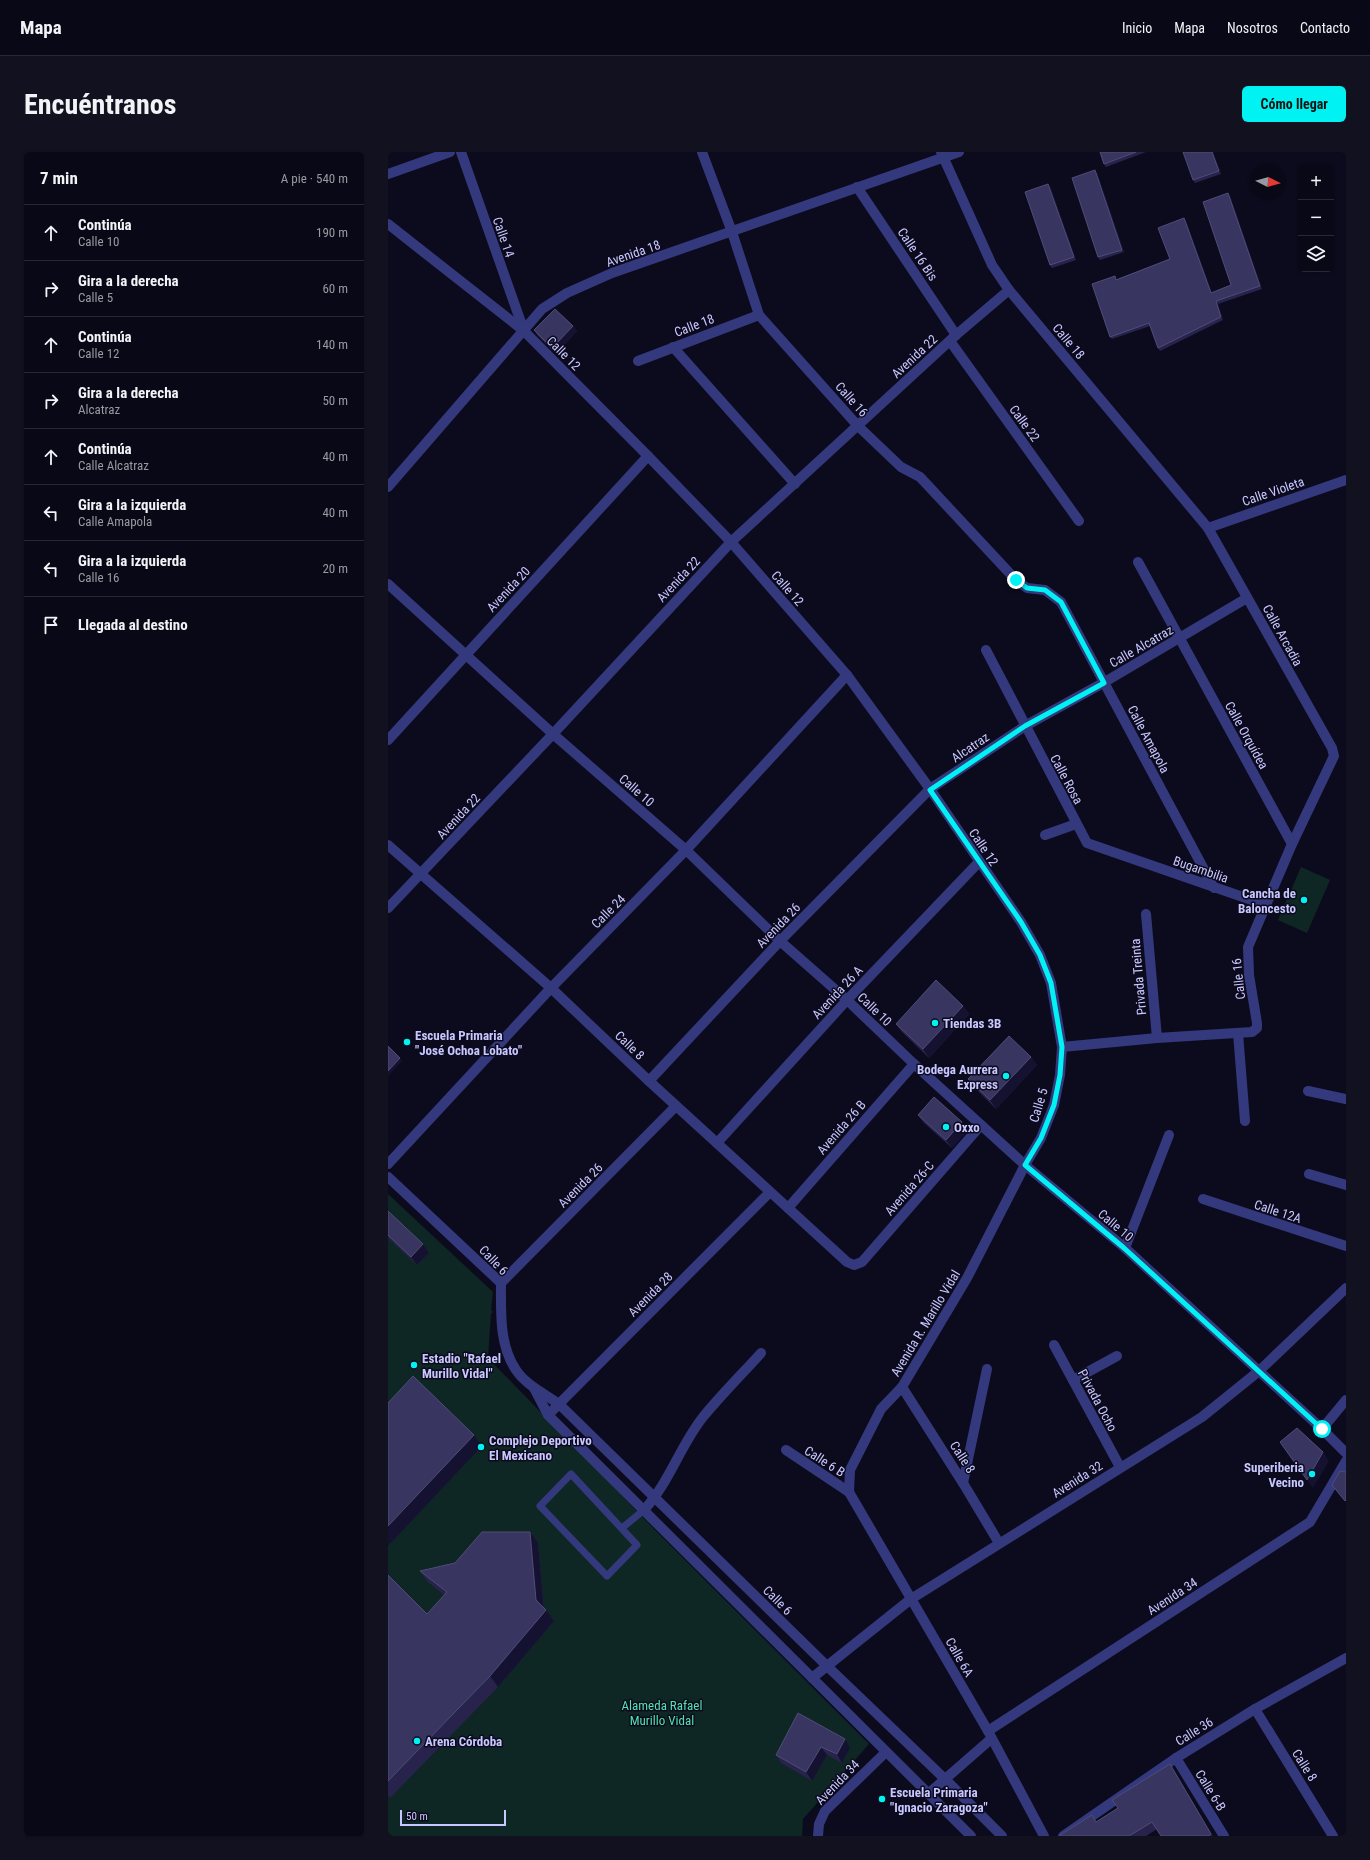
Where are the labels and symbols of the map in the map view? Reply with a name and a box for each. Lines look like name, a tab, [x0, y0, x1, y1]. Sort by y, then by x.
north arrow	[1250, 164, 1286, 200]
street label: Calle 14	[490, 215, 518, 260]
street label: Calle 16 Bis	[894, 225, 941, 284]
street label: Avenida 18	[604, 237, 662, 270]
street label: Calle 18	[672, 311, 716, 340]
street label: Calle 18	[1050, 321, 1088, 362]
street label: Avenida 22	[889, 332, 940, 381]
street label: Calle 12	[544, 333, 584, 373]
street label: Calle 16	[832, 379, 871, 420]
street label: Calle 22	[1006, 402, 1043, 444]
street label: Calle Violeta	[1240, 474, 1306, 509]
street label: Avenida 22	[654, 554, 703, 605]
street label: Avenida 20	[484, 564, 533, 615]
street label: Calle 12	[768, 568, 807, 609]
route end	[1007, 571, 1025, 589]
street label: Calle Arcadia	[1260, 602, 1306, 669]
street label: Calle Alcatraz	[1107, 622, 1176, 671]
street label: Calle Orquídea	[1222, 699, 1271, 772]
street label: Calle Amapola	[1124, 703, 1173, 776]
street label: Alcatraz	[949, 729, 992, 765]
street label: Calle Rosa	[1047, 752, 1086, 807]
street label: Calle 10	[616, 771, 657, 810]
street label: Avenida 22	[434, 791, 483, 842]
street label: Calle 12	[966, 826, 1001, 869]
street label: Bugambilia	[1171, 853, 1230, 886]
place label: Cancha de Baloncesto	[1238, 886, 1297, 916]
street label: Calle 24	[588, 891, 629, 931]
marker: Cancha de Baloncesto	[1299, 895, 1309, 905]
street label: Avenida 26	[753, 900, 803, 951]
street label: Privada Treinta	[1128, 938, 1149, 1016]
street label: Calle 16	[1229, 958, 1248, 1000]
street label: Avenida 26 A	[809, 962, 866, 1022]
street label: Calle 10	[855, 990, 895, 1029]
place label: Tiendas 3B	[943, 1016, 1001, 1031]
marker: Tiendas 3B	[930, 1018, 940, 1028]
place label: Escuela Primaria "José Ochoa Lobato"	[415, 1028, 522, 1058]
street label: Calle 8	[612, 1028, 647, 1063]
marker: Escuela Primaria "José Ochoa Lobato"	[402, 1037, 412, 1047]
place label: Bodega Aurrera Express	[917, 1062, 998, 1092]
marker: Bodega Aurrera Express	[1001, 1071, 1011, 1081]
street label: Calle 5	[1026, 1086, 1051, 1124]
street label: Avenida 26 B	[814, 1097, 869, 1157]
place label: Oxxo	[954, 1120, 980, 1135]
marker: Oxxo	[941, 1122, 951, 1132]
street label: Avenida 26-C	[882, 1158, 937, 1219]
street label: Avenida 26	[555, 1160, 606, 1211]
street label: Calle 12A	[1252, 1197, 1304, 1226]
street label: Calle 10	[1095, 1206, 1136, 1244]
street label: Calle 6	[476, 1243, 511, 1278]
street label: Avenida R. Marillo Vidal	[888, 1267, 963, 1379]
street label: Avenida 28	[625, 1269, 676, 1320]
place label: Estadio "Rafael Murillo Vidal"	[422, 1351, 501, 1381]
marker: Estadio "Rafael Murillo Vidal"	[409, 1360, 419, 1370]
street label: Privada Ocho	[1075, 1367, 1120, 1434]
route start	[1313, 1420, 1331, 1438]
place label: Complejo Deportivo El Mexicano	[489, 1433, 592, 1463]
street label: Calle 8	[947, 1438, 978, 1476]
marker: Complejo Deportivo El Mexicano	[476, 1442, 486, 1452]
street label: Calle 6 B	[802, 1443, 848, 1480]
street label: Avenida 32	[1049, 1458, 1105, 1501]
place label: Superiberia Vecino	[1244, 1460, 1305, 1490]
marker: Superiberia Vecino	[1307, 1469, 1317, 1479]
street label: Avenida 34	[1144, 1574, 1201, 1618]
street label: Calle 6	[760, 1583, 795, 1618]
street label: Calle 6A	[942, 1635, 977, 1680]
park label: Alameda Rafael Murillo Vidal	[622, 1698, 702, 1728]
street label: Calle 36	[1173, 1714, 1216, 1749]
place label: Arena Córdoba	[425, 1734, 502, 1749]
marker: Arena Córdoba	[412, 1736, 422, 1746]
street label: Calle 8	[1289, 1746, 1320, 1784]
street label: Avenida 34	[812, 1756, 863, 1808]
street label: Calle 6-B	[1192, 1767, 1229, 1813]
place label: Escuela Primaria "Ignacio Zaragoza"	[890, 1785, 988, 1815]
marker: Escuela Primaria "Ignacio Zaragoza"	[877, 1794, 887, 1804]
scale bar	[400, 1808, 506, 1827]

